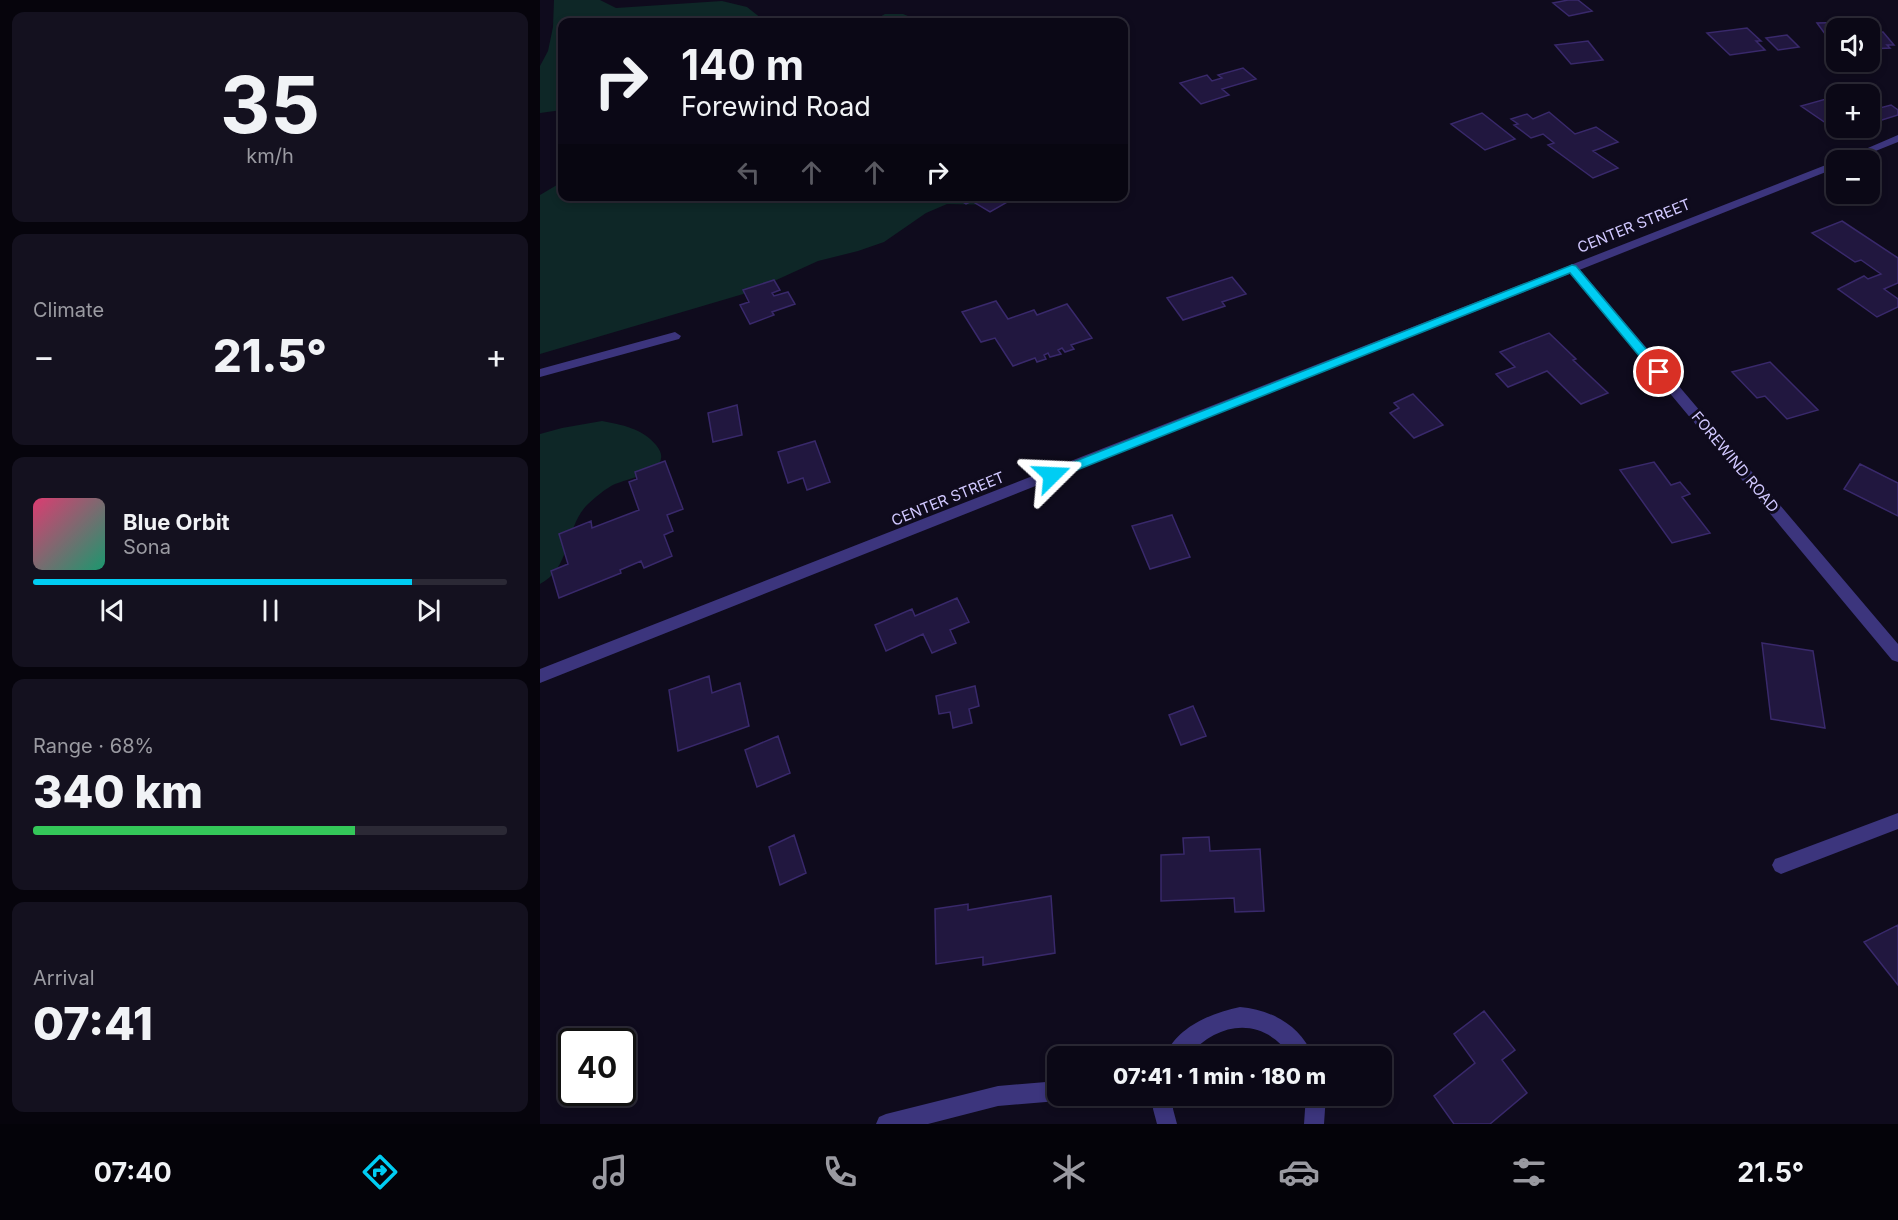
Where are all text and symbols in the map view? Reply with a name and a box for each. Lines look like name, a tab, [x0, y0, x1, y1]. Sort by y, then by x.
map controls	[1826, 18, 1880, 204]
button: sound	[1826, 18, 1880, 72]
text: 140 m	[681, 39, 804, 90]
icon: right	[582, 42, 660, 120]
text: 35	[220, 57, 320, 152]
button: +	[1826, 84, 1880, 138]
text: Forewind Road	[681, 90, 871, 123]
text: km/h	[246, 144, 294, 168]
button: −	[1826, 150, 1880, 204]
icon: left	[732, 156, 765, 189]
icon: ahead	[795, 156, 828, 189]
icon: ahead	[858, 156, 891, 189]
icon: right	[921, 156, 954, 189]
street label: CENTER STREET	[1574, 194, 1693, 257]
text: Climate	[33, 298, 104, 322]
text: 21.5°	[213, 328, 327, 383]
text: −	[33, 336, 55, 376]
text: +	[485, 336, 507, 376]
pin	[1633, 346, 1684, 397]
icon: arrive	[1642, 355, 1675, 388]
street label: FOREWIND ROAD	[1688, 407, 1783, 516]
position arrow	[1020, 443, 1084, 507]
street label: CENTER STREET	[888, 467, 1007, 530]
text: Blue Orbit	[123, 509, 230, 535]
text: Sona	[123, 535, 171, 559]
icon: previous	[96, 594, 129, 627]
icon: pause	[254, 594, 287, 627]
icon: next	[412, 594, 445, 627]
text: Range · 68%	[33, 734, 154, 758]
text: 340 km	[33, 764, 203, 819]
text: Arrival	[33, 966, 95, 990]
text: 07:41	[33, 996, 153, 1051]
speed limit sign: 40	[558, 1028, 636, 1106]
text: 07:41 · 1 min · 180 m	[1113, 1063, 1326, 1089]
icon: directions	[359, 1151, 401, 1193]
icon: music	[589, 1151, 631, 1193]
icon: phone	[819, 1151, 861, 1193]
icon: climate	[1048, 1151, 1090, 1193]
icon: car	[1278, 1151, 1320, 1193]
icon: filters	[1508, 1151, 1550, 1193]
text: 07:40	[94, 1156, 172, 1189]
text: 21.5°	[1737, 1156, 1804, 1189]

